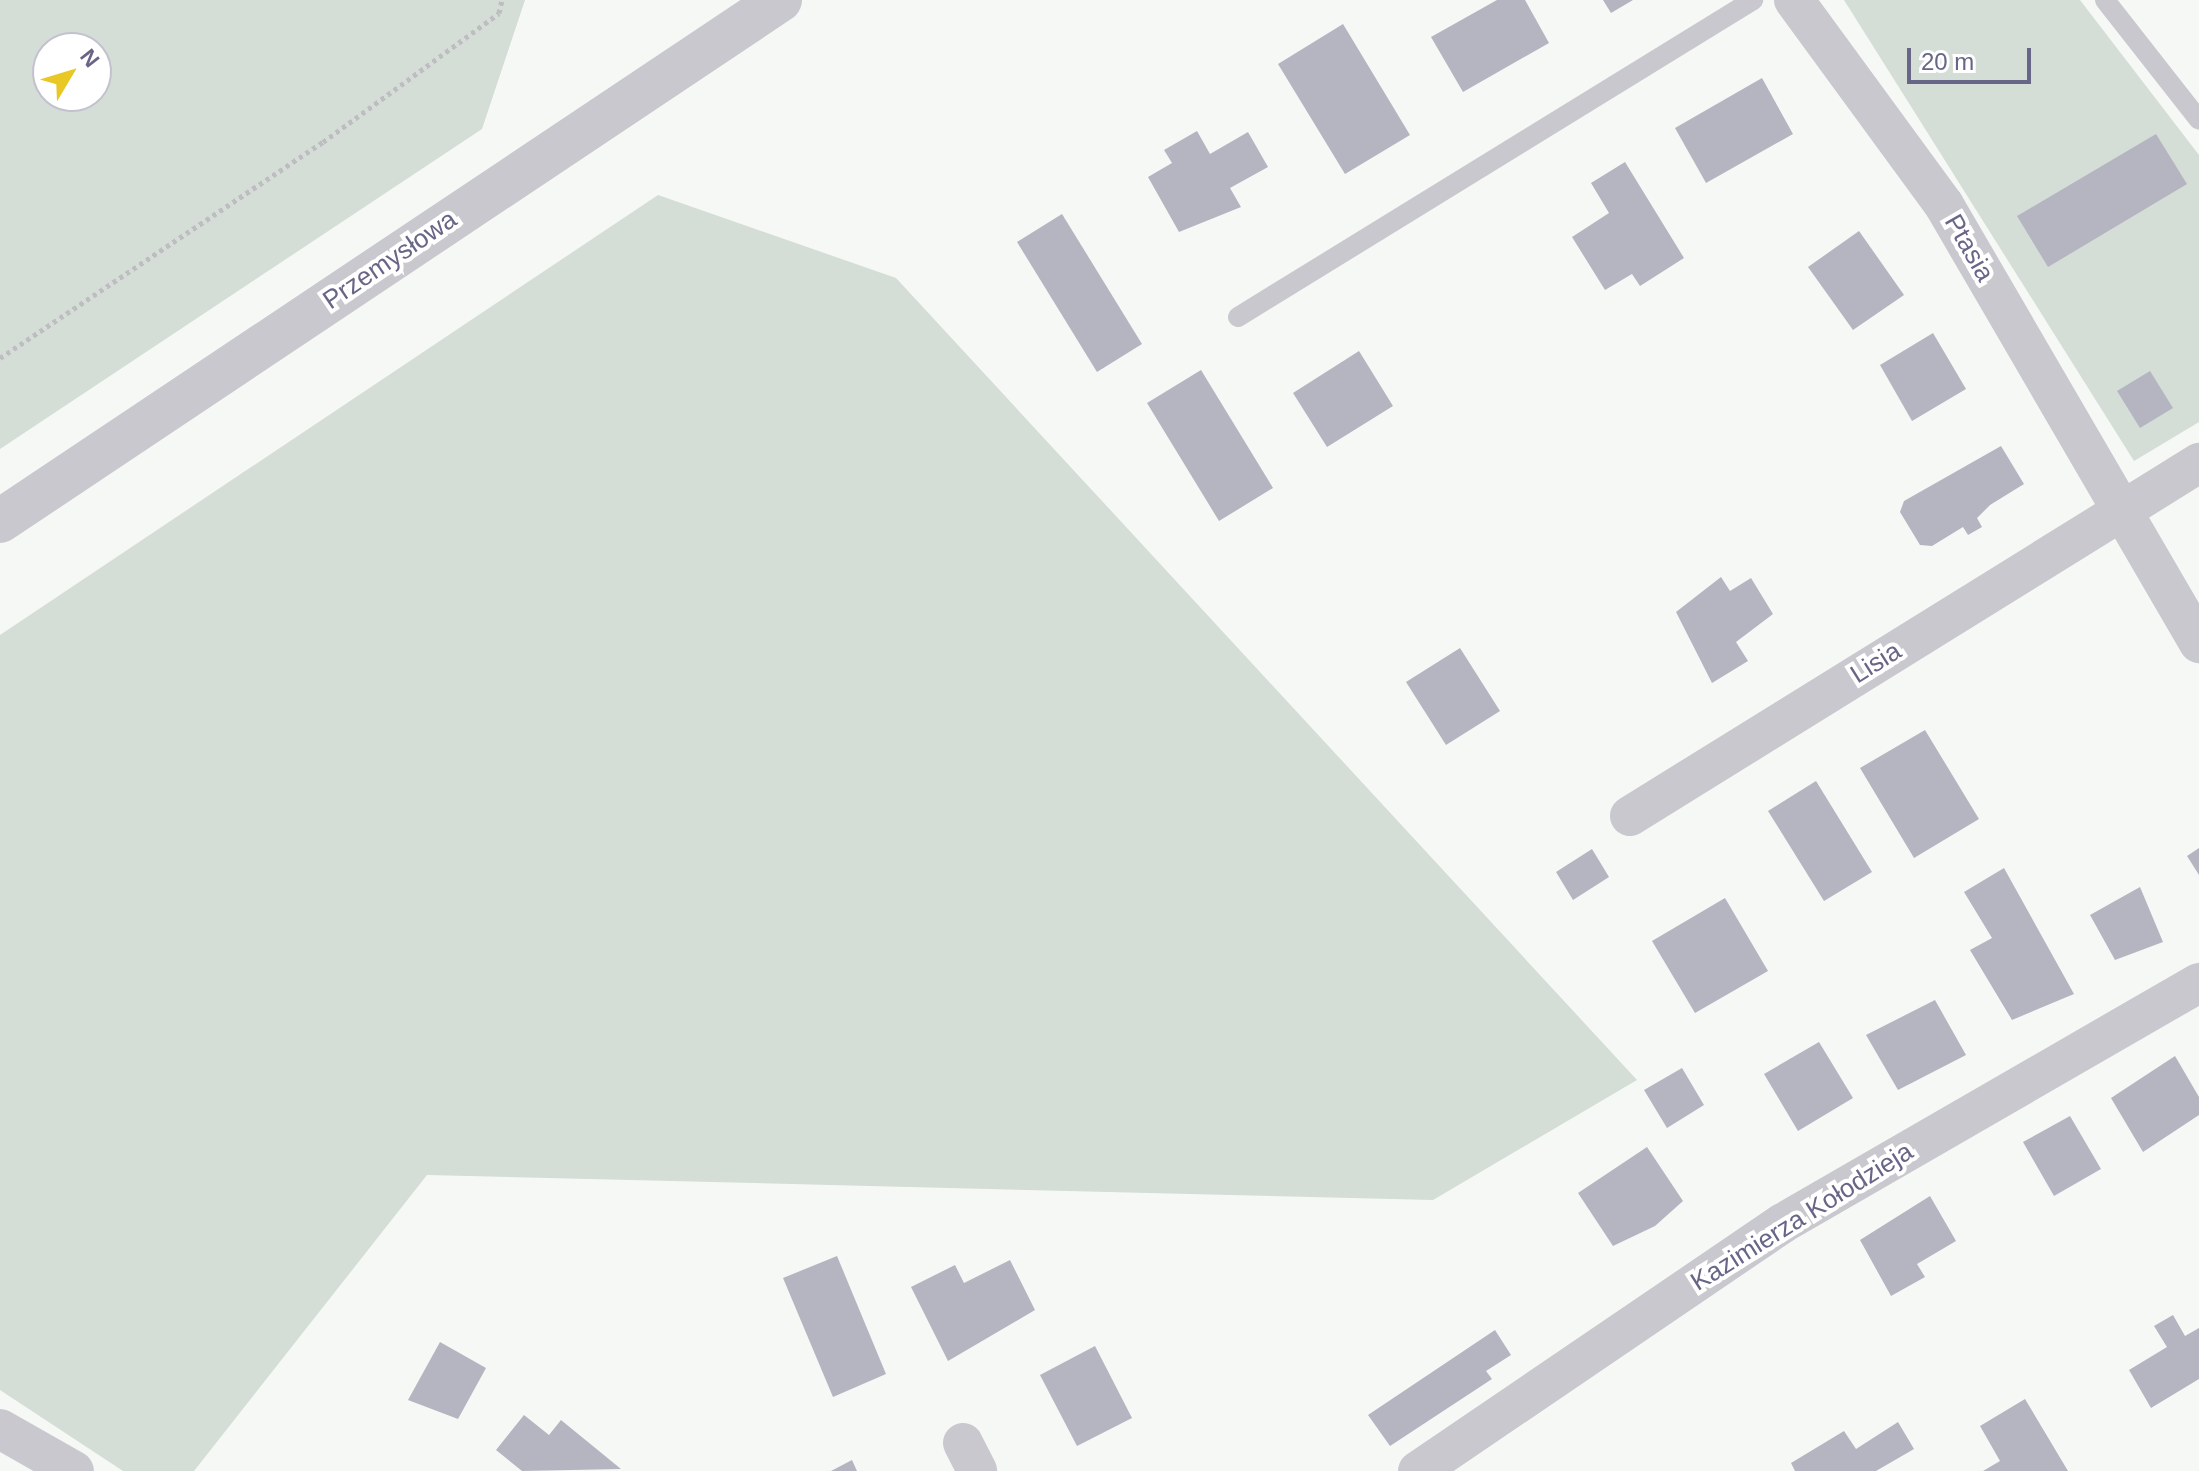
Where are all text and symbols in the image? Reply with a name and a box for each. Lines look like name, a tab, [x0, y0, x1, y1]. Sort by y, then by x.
north arrow	[32, 32, 112, 112]
scale bar	[1911, 32, 2035, 82]
text: N	[75, 44, 104, 72]
text: 20 m	[1921, 48, 1974, 75]
street label: Przemysłowa	[317, 204, 463, 316]
street label: Ptasia	[1937, 209, 2001, 287]
street label: Lisia	[1845, 636, 1907, 690]
street label: Kazimierza Kołodzieja	[1685, 1136, 1919, 1298]

